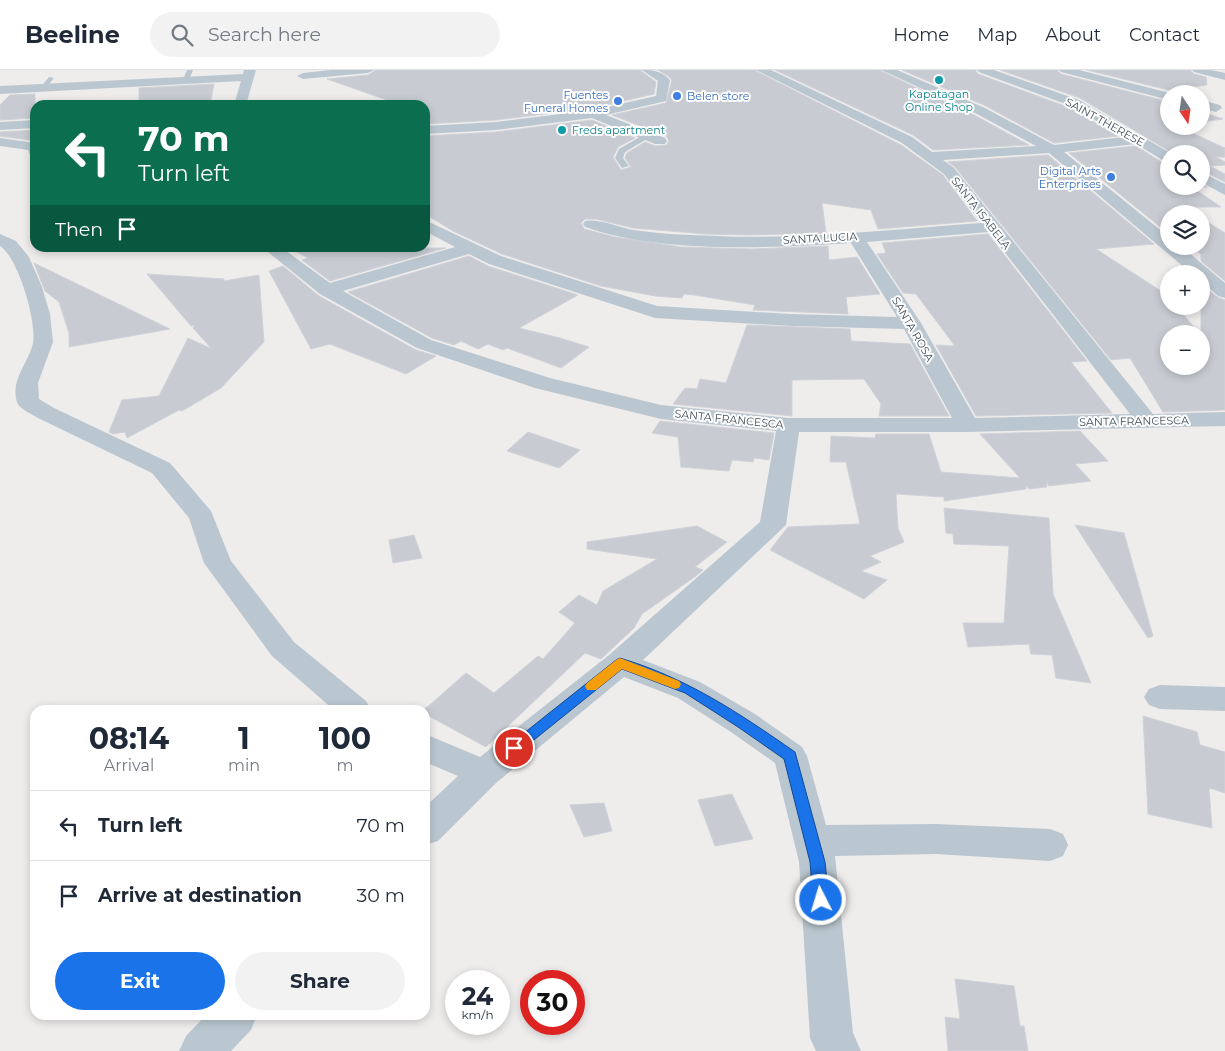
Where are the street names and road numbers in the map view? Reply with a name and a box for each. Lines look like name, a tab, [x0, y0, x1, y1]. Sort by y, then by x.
street label: SAINT THERESE	[1063, 95, 1147, 149]
street label: SANTA ISABELA	[948, 174, 1014, 252]
street label: SANTA LUCIA	[783, 229, 858, 247]
street label: SANTA ROSA	[889, 294, 937, 364]
street label: SANTA FRANCESCA	[674, 406, 784, 432]
street label: SANTA FRANCESCA	[1079, 413, 1189, 429]

